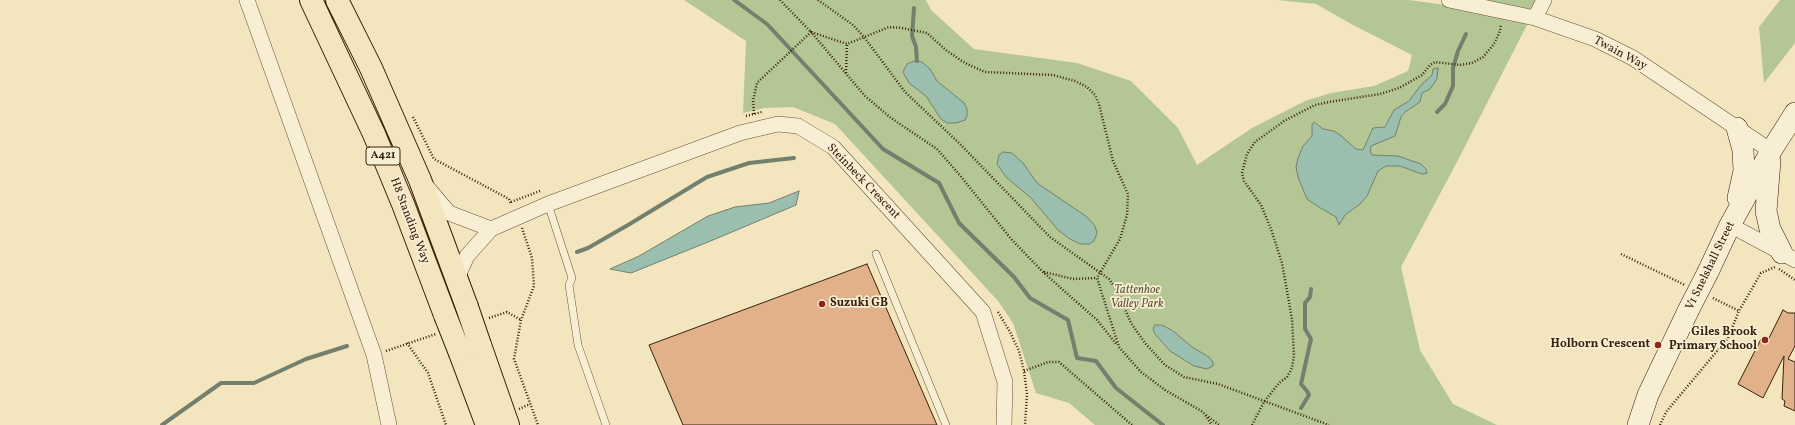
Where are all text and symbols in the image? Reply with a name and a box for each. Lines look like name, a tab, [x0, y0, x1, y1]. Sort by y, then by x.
street label: Twain Way	[1591, 34, 1649, 74]
street label: Steinbeck Crescent	[823, 141, 903, 223]
road number: A421	[366, 147, 400, 165]
street label: H8 Standing Way	[386, 176, 432, 266]
street label: V1 Snelshall Street	[1683, 219, 1739, 313]
park label: Tattenhoe Valley Park	[1110, 284, 1164, 312]
place label: Suzuki GB	[830, 297, 888, 311]
marker: Suzuki GB	[817, 299, 827, 309]
place label: Giles Brook Primary School	[1669, 326, 1757, 354]
marker: Giles Brook Primary School	[1760, 335, 1770, 345]
place label: Holborn Crescent	[1551, 338, 1650, 352]
marker: Holborn Crescent	[1653, 340, 1663, 350]

